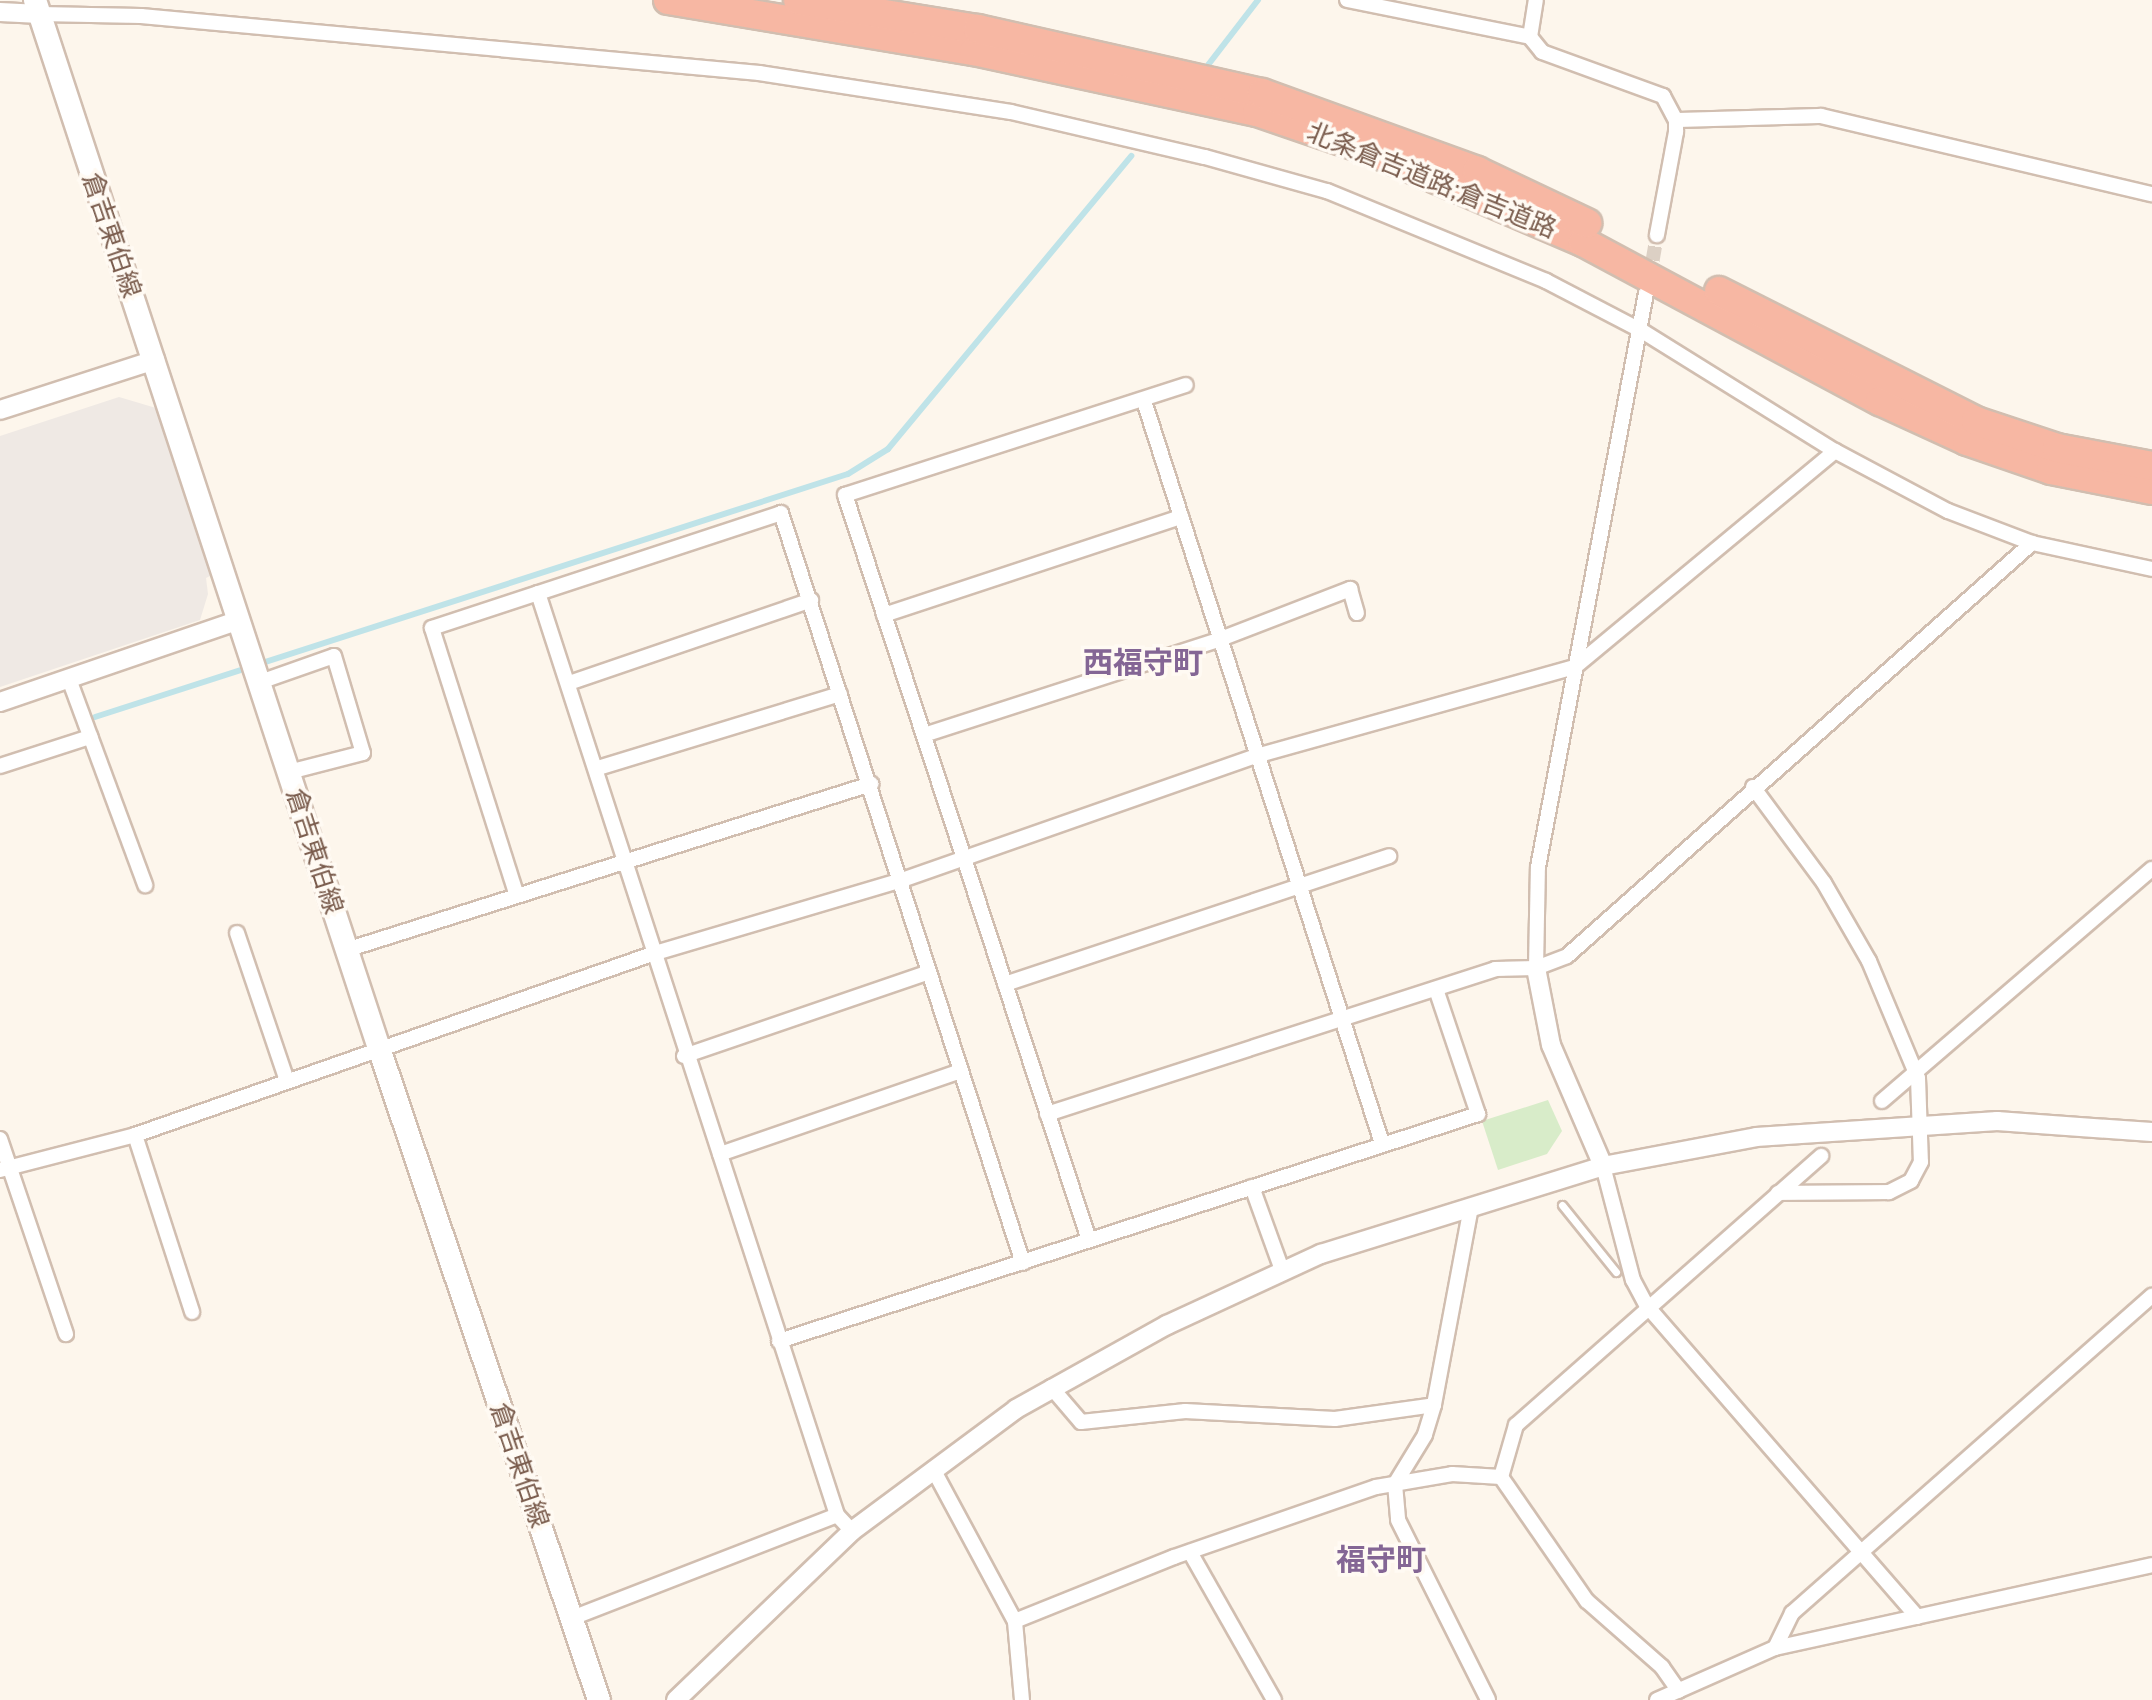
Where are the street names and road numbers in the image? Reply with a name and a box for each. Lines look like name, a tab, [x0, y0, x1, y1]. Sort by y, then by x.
street label: 北条倉吉道路;倉吉道路	[1303, 116, 1561, 244]
street label: 倉吉東伯線	[76, 168, 148, 302]
street label: 倉吉東伯線	[280, 784, 350, 918]
street label: 倉吉東伯線	[484, 1398, 556, 1532]

